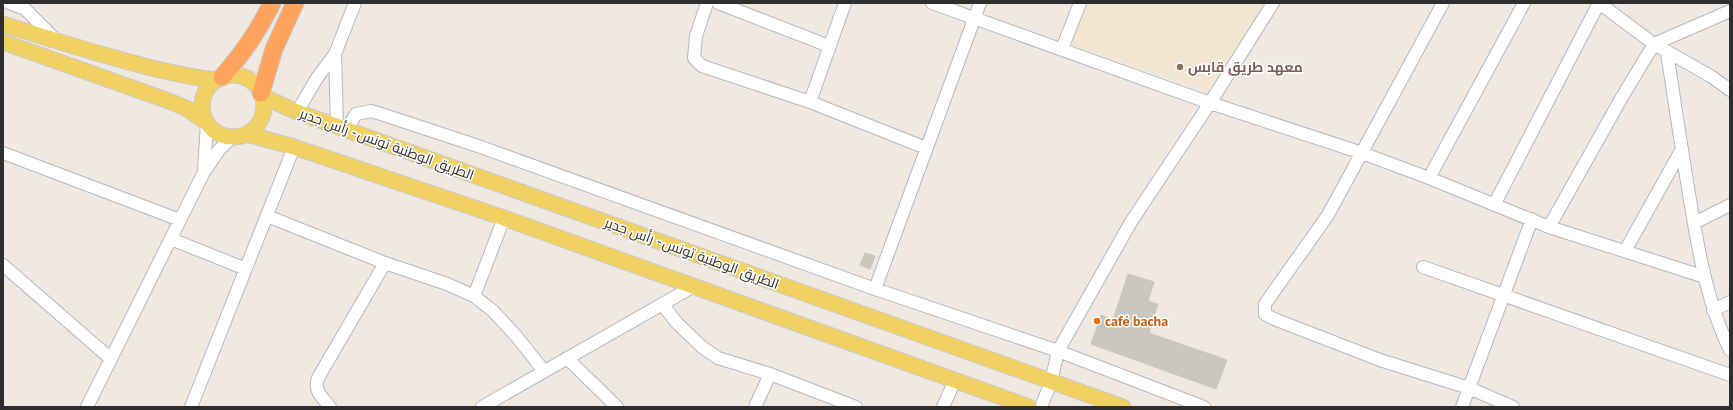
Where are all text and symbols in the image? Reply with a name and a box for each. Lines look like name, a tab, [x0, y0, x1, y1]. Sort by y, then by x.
place label: معهد طريق قابس	[1188, 58, 1303, 76]
marker: معهد طريق قابس	[1175, 62, 1185, 72]
street label: الطريق الوطنية تونس - رأس جدير	[296, 104, 477, 184]
street label: الطريق الوطنية تونس - رأس جدير	[601, 213, 782, 293]
place label: café bacha	[1105, 312, 1168, 330]
marker: café bacha	[1092, 316, 1102, 326]

